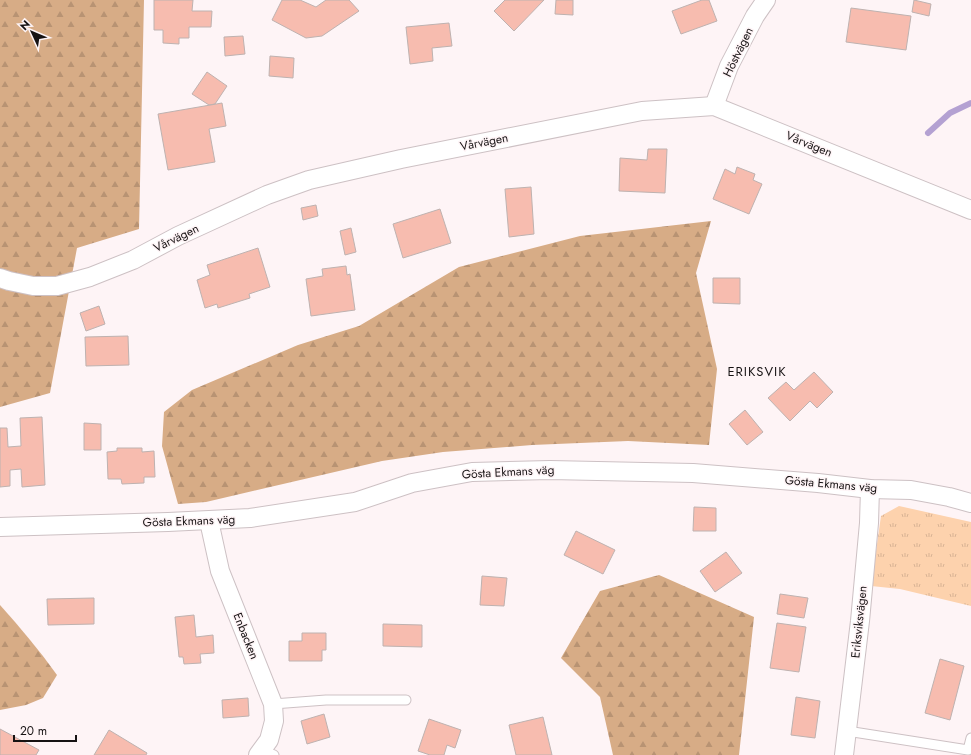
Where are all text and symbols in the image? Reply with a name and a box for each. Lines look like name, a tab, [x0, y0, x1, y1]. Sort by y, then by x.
north arrow	[12, 12, 52, 52]
text: N	[16, 16, 34, 34]
street label: Höstvägen	[718, 24, 758, 80]
street label: Vårvägen	[783, 127, 835, 161]
street label: Vårvägen	[458, 129, 510, 155]
street label: Vårvägen	[150, 219, 202, 257]
district label: ERIKSVIK	[727, 362, 787, 381]
street label: Gösta Ekmans väg	[461, 461, 555, 483]
street label: Gösta Ekmans väg	[784, 471, 878, 497]
street label: Gösta Ekmans väg	[142, 510, 236, 532]
street label: Eriksviksvägen	[846, 585, 872, 659]
street label: Enbacken	[229, 610, 263, 662]
scale bar	[14, 717, 76, 743]
text: 20 m	[20, 722, 47, 740]

